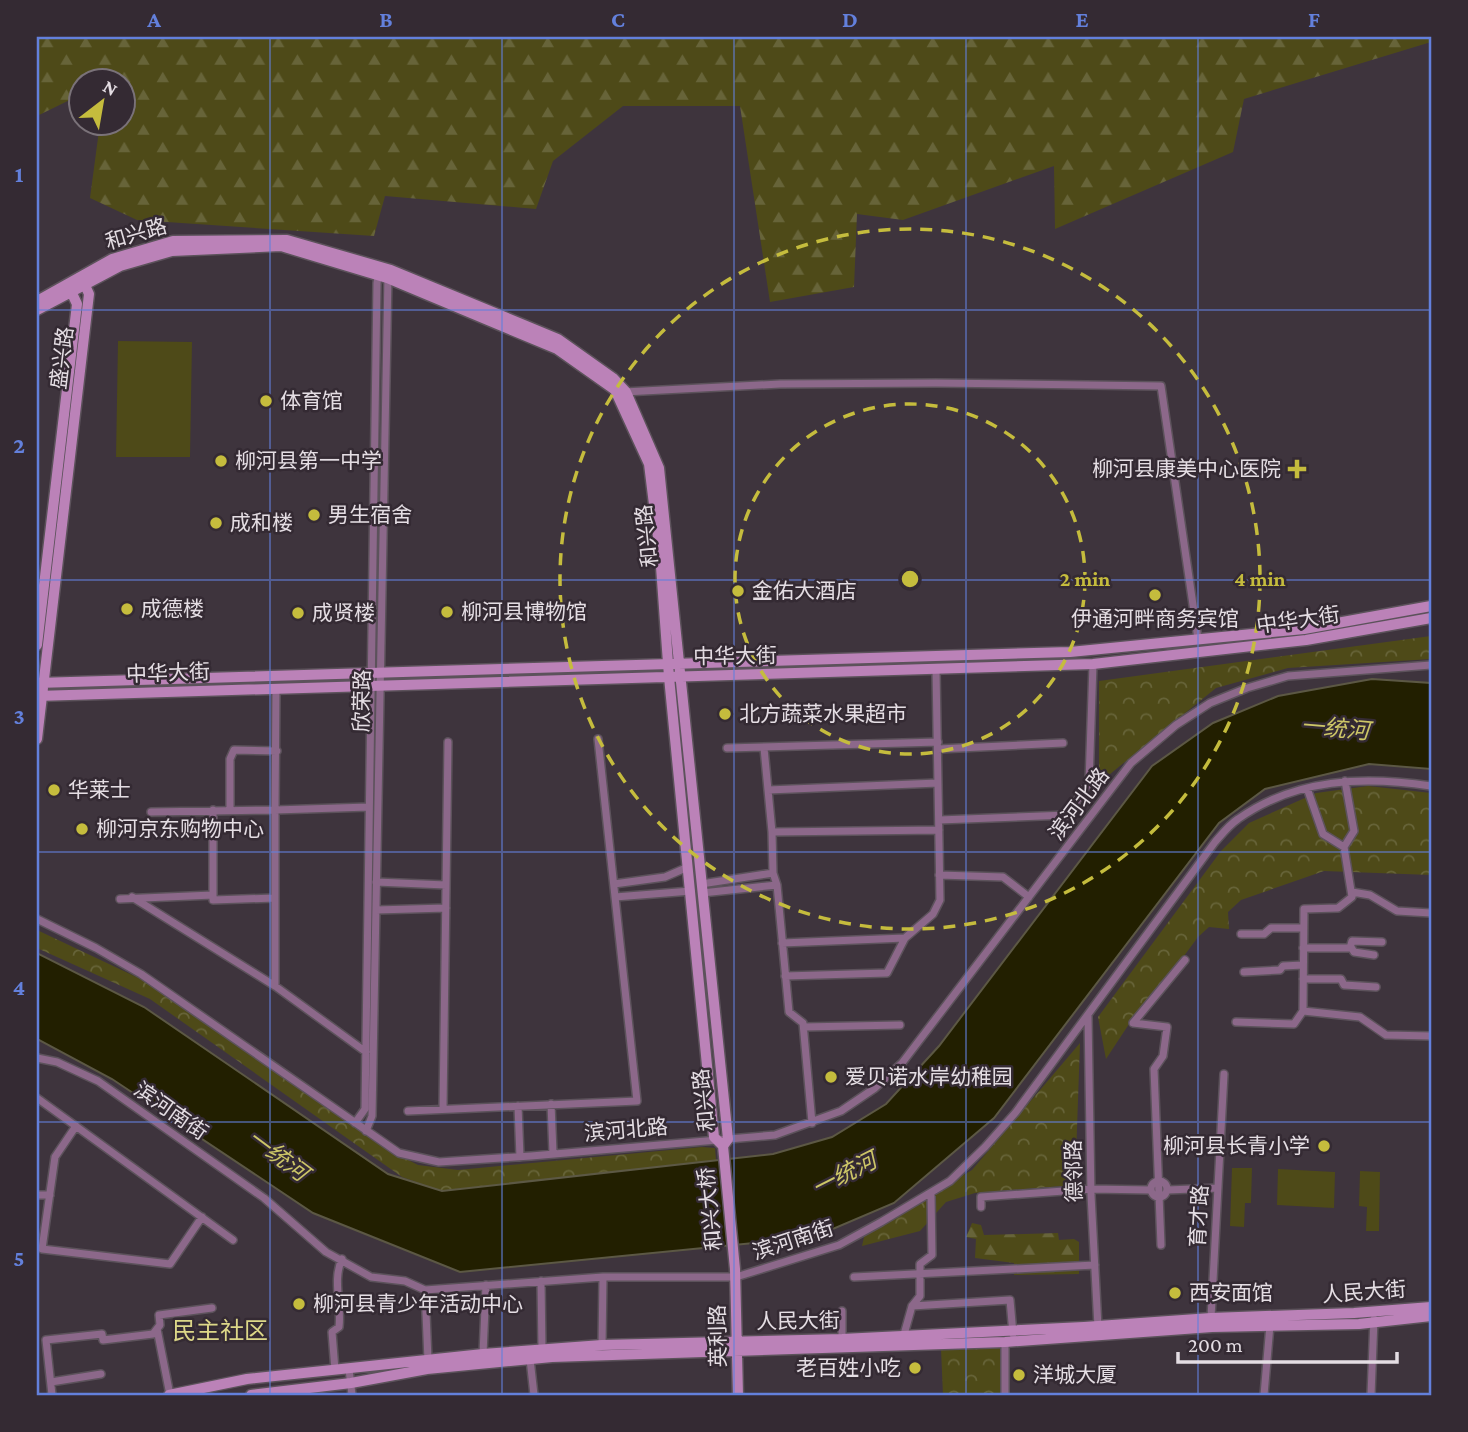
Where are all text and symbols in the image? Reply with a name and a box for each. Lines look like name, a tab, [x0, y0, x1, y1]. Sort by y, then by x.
text: A	[146, 6, 161, 32]
text: B	[379, 6, 393, 32]
text: C	[611, 6, 625, 32]
text: D	[842, 6, 858, 32]
text: E	[1075, 6, 1089, 32]
text: F	[1308, 6, 1320, 32]
north arrow	[66, 66, 136, 136]
text: N	[100, 76, 121, 100]
text: 1	[15, 161, 24, 187]
street label: 和兴路	[102, 214, 170, 254]
street label: 盛兴路	[46, 325, 78, 391]
place label: 体育馆	[280, 389, 343, 413]
marker: 体育馆	[258, 393, 274, 409]
text: 2	[13, 432, 25, 458]
place label: 柳河县第一中学	[235, 449, 382, 473]
marker: 柳河县第一中学	[213, 453, 229, 469]
place label: 柳河县康美中心医院	[1092, 457, 1281, 481]
marker: 柳河县康美中心医院	[1287, 459, 1307, 479]
place label: 男生宿舍	[328, 503, 412, 527]
street label: 和兴路	[632, 503, 662, 569]
marker: 男生宿舍	[306, 507, 322, 523]
place label: 成和楼	[230, 511, 293, 535]
marker: 成和楼	[208, 515, 224, 531]
centre of rings	[898, 567, 922, 591]
text: 2 min	[1060, 567, 1110, 591]
text: 4 min	[1234, 567, 1286, 591]
place label: 金佑大酒店	[752, 579, 857, 603]
marker: 金佑大酒店	[730, 583, 746, 599]
marker: 伊通河畔商务宾馆	[1147, 587, 1163, 603]
place label: 成德楼	[141, 597, 204, 621]
place label: 柳河县博物馆	[461, 600, 587, 624]
marker: 成德楼	[119, 601, 135, 617]
place label: 成贤楼	[312, 601, 375, 625]
street label: 中华大街	[1255, 602, 1341, 638]
marker: 柳河县博物馆	[439, 604, 455, 620]
marker: 成贤楼	[290, 605, 306, 621]
place label: 伊通河畔商务宾馆	[1071, 607, 1239, 631]
street label: 中华大街	[693, 643, 777, 669]
street label: 中华大街	[126, 660, 210, 686]
street label: 欣荣路	[349, 669, 375, 733]
place label: 北方蔬菜水果超市	[739, 702, 907, 726]
text: 3	[13, 703, 25, 729]
marker: 北方蔬菜水果超市	[717, 706, 733, 722]
water label: 一统河	[1299, 712, 1374, 744]
street label: 滨河北路	[1044, 763, 1114, 845]
place label: 华莱士	[68, 778, 131, 802]
marker: 华莱士	[46, 782, 62, 798]
place label: 柳河京东购物中心	[96, 817, 264, 841]
marker: 柳河京东购物中心	[74, 821, 90, 837]
text: 4	[13, 974, 25, 1000]
place label: 爱贝诺水岸幼稚园	[845, 1065, 1013, 1089]
street label: 和兴路	[689, 1067, 719, 1133]
marker: 爱贝诺水岸幼稚园	[823, 1069, 839, 1085]
street label: 滨河南街	[130, 1077, 212, 1145]
street label: 滨河北路	[583, 1114, 669, 1146]
water label: 一统河	[243, 1124, 317, 1189]
place label: 柳河县长青小学	[1163, 1134, 1310, 1158]
marker: 柳河县长青小学	[1316, 1138, 1332, 1154]
street label: 德邻路	[1061, 1139, 1087, 1203]
water label: 一统河	[807, 1145, 884, 1201]
street label: 和兴大桥	[694, 1166, 726, 1252]
street label: 育才路	[1185, 1184, 1213, 1248]
street label: 滨河南街	[749, 1216, 837, 1264]
text: 5	[13, 1245, 25, 1271]
street label: 人民大街	[1321, 1277, 1407, 1307]
place label: 西安面馆	[1189, 1281, 1273, 1305]
marker: 西安面馆	[1167, 1285, 1183, 1301]
place label: 柳河县青少年活动中心	[313, 1292, 523, 1316]
marker: 柳河县青少年活动中心	[291, 1296, 307, 1312]
street label: 英利路	[705, 1304, 731, 1368]
street label: 人民大街	[756, 1308, 840, 1334]
district label: 民主社区	[172, 1317, 268, 1344]
scale bar	[1178, 1320, 1396, 1364]
text: 200 m	[1188, 1333, 1243, 1357]
place label: 老百姓小吃	[796, 1356, 901, 1380]
marker: 老百姓小吃	[907, 1360, 923, 1376]
place label: 洋城大厦	[1033, 1363, 1117, 1387]
marker: 洋城大厦	[1011, 1367, 1027, 1383]

